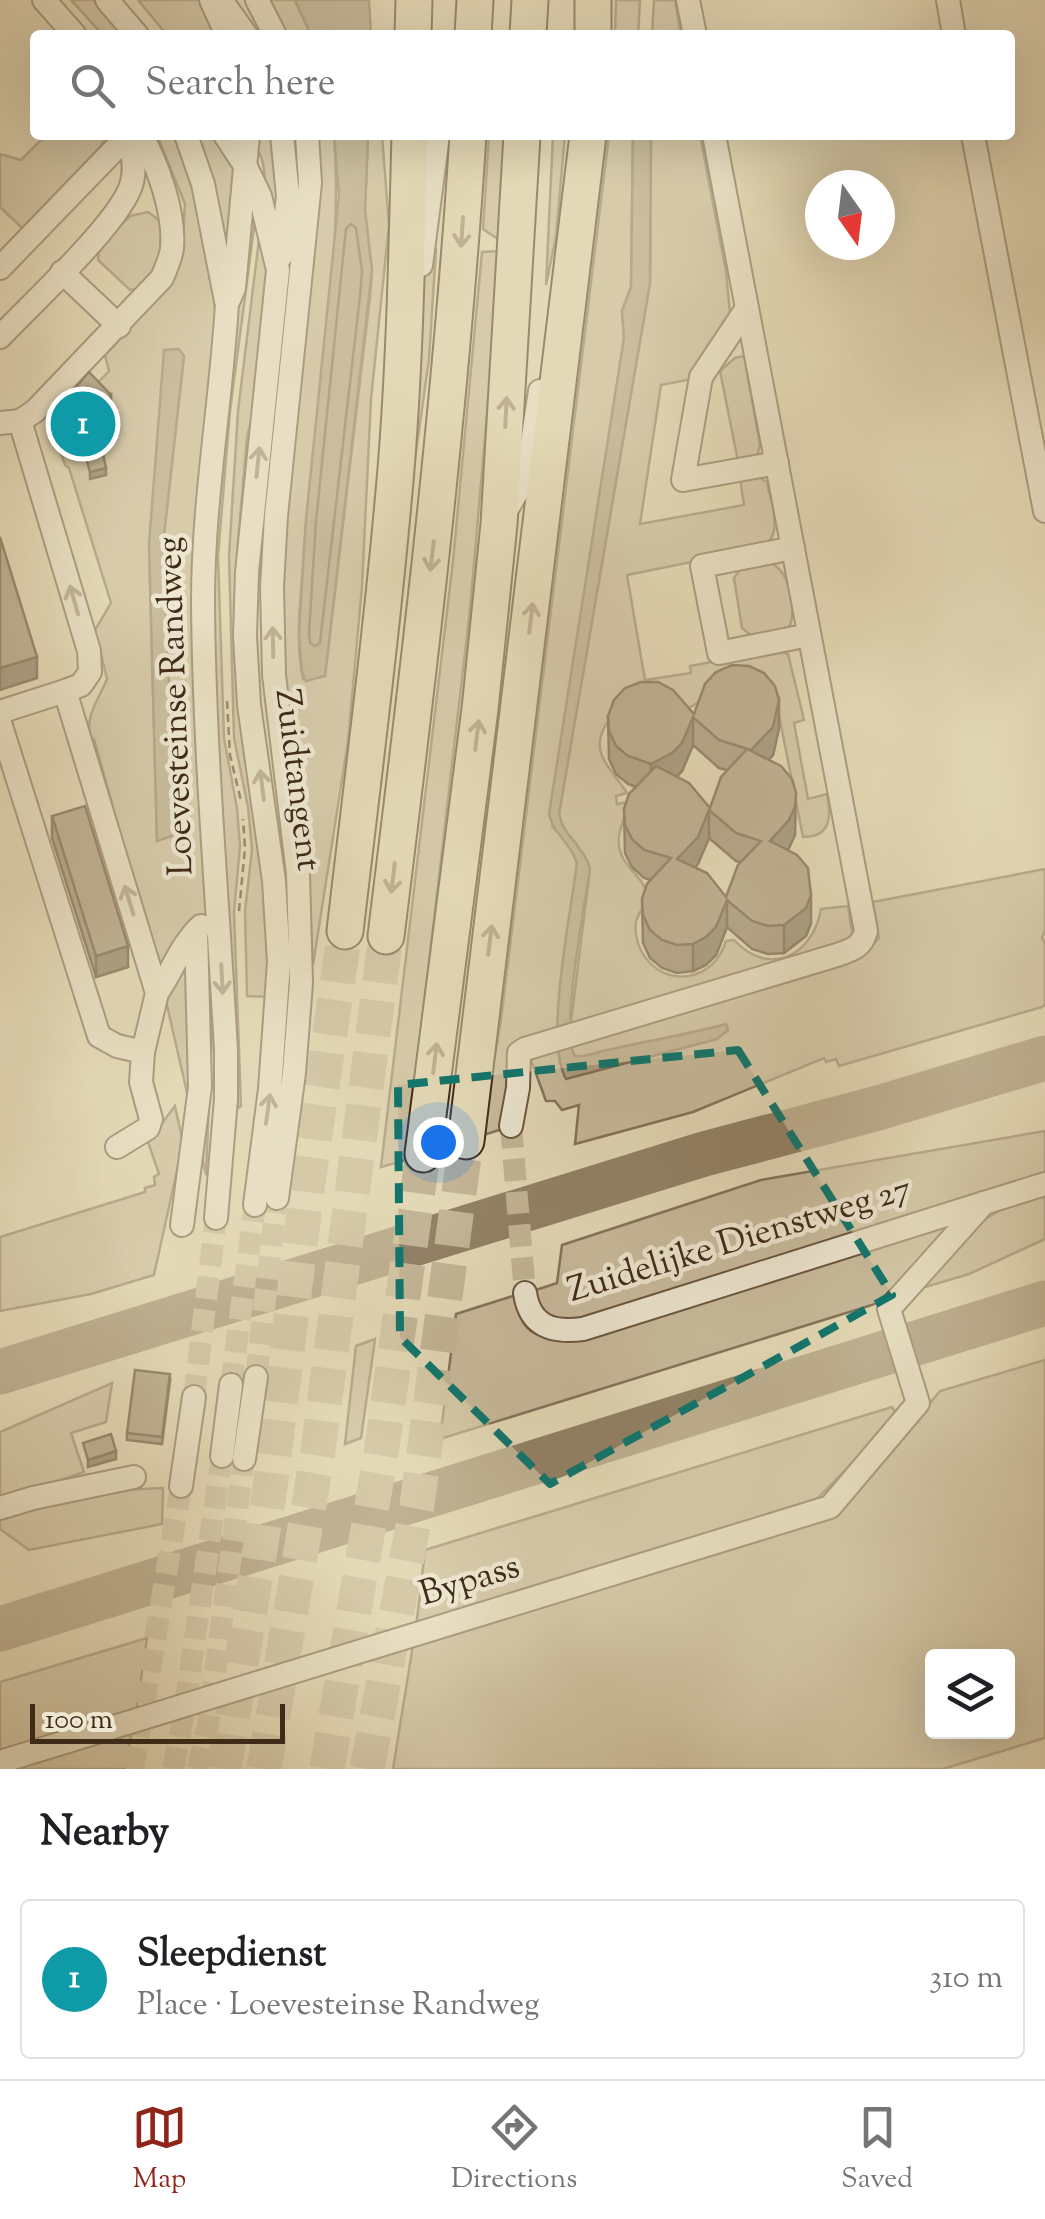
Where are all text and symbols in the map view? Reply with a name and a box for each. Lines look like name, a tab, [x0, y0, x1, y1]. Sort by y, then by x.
search box	[30, 30, 1015, 140]
icon: search	[65, 58, 120, 113]
text: Search here	[145, 58, 336, 112]
north arrow	[805, 170, 895, 260]
one-way arrow	[452, 216, 471, 248]
pin: 1	[51, 386, 116, 462]
one-way arrow	[497, 396, 516, 428]
one-way arrow	[249, 446, 268, 478]
street label: Loevesteinse Randweg	[146, 536, 208, 876]
one-way arrow	[422, 539, 441, 572]
one-way arrow	[64, 585, 82, 616]
one-way arrow	[522, 602, 540, 634]
one-way arrow	[264, 627, 283, 659]
street label: Zuidtangent	[260, 686, 332, 874]
one-way arrow	[468, 720, 486, 752]
one-way arrow	[252, 769, 271, 802]
one-way arrow	[383, 862, 402, 894]
one-way arrow	[118, 884, 136, 916]
one-way arrow	[481, 924, 500, 957]
one-way arrow	[213, 962, 232, 994]
one-way arrow	[426, 1042, 445, 1074]
one-way arrow	[259, 1093, 277, 1125]
your location	[413, 1117, 464, 1168]
street label: Zuidelijke Dienstweg 27	[562, 1164, 918, 1318]
street label: Bypass	[414, 1543, 526, 1621]
map controls	[925, 1649, 1015, 1739]
button: layers	[925, 1649, 1015, 1739]
scale bar	[30, 1699, 285, 1744]
text: 100 m	[45, 1701, 113, 1741]
text: Nearby	[40, 1804, 169, 1864]
text: Sleepdienst	[137, 1929, 326, 1983]
text: 1	[69, 1956, 80, 2002]
text: 310 m	[929, 1956, 1003, 2002]
text: Place · Loevesteinse Randweg	[137, 1983, 540, 2029]
tab: Map	[132, 2100, 187, 2200]
tab: Directions	[451, 2100, 577, 2200]
tab: Saved	[841, 2100, 913, 2200]

